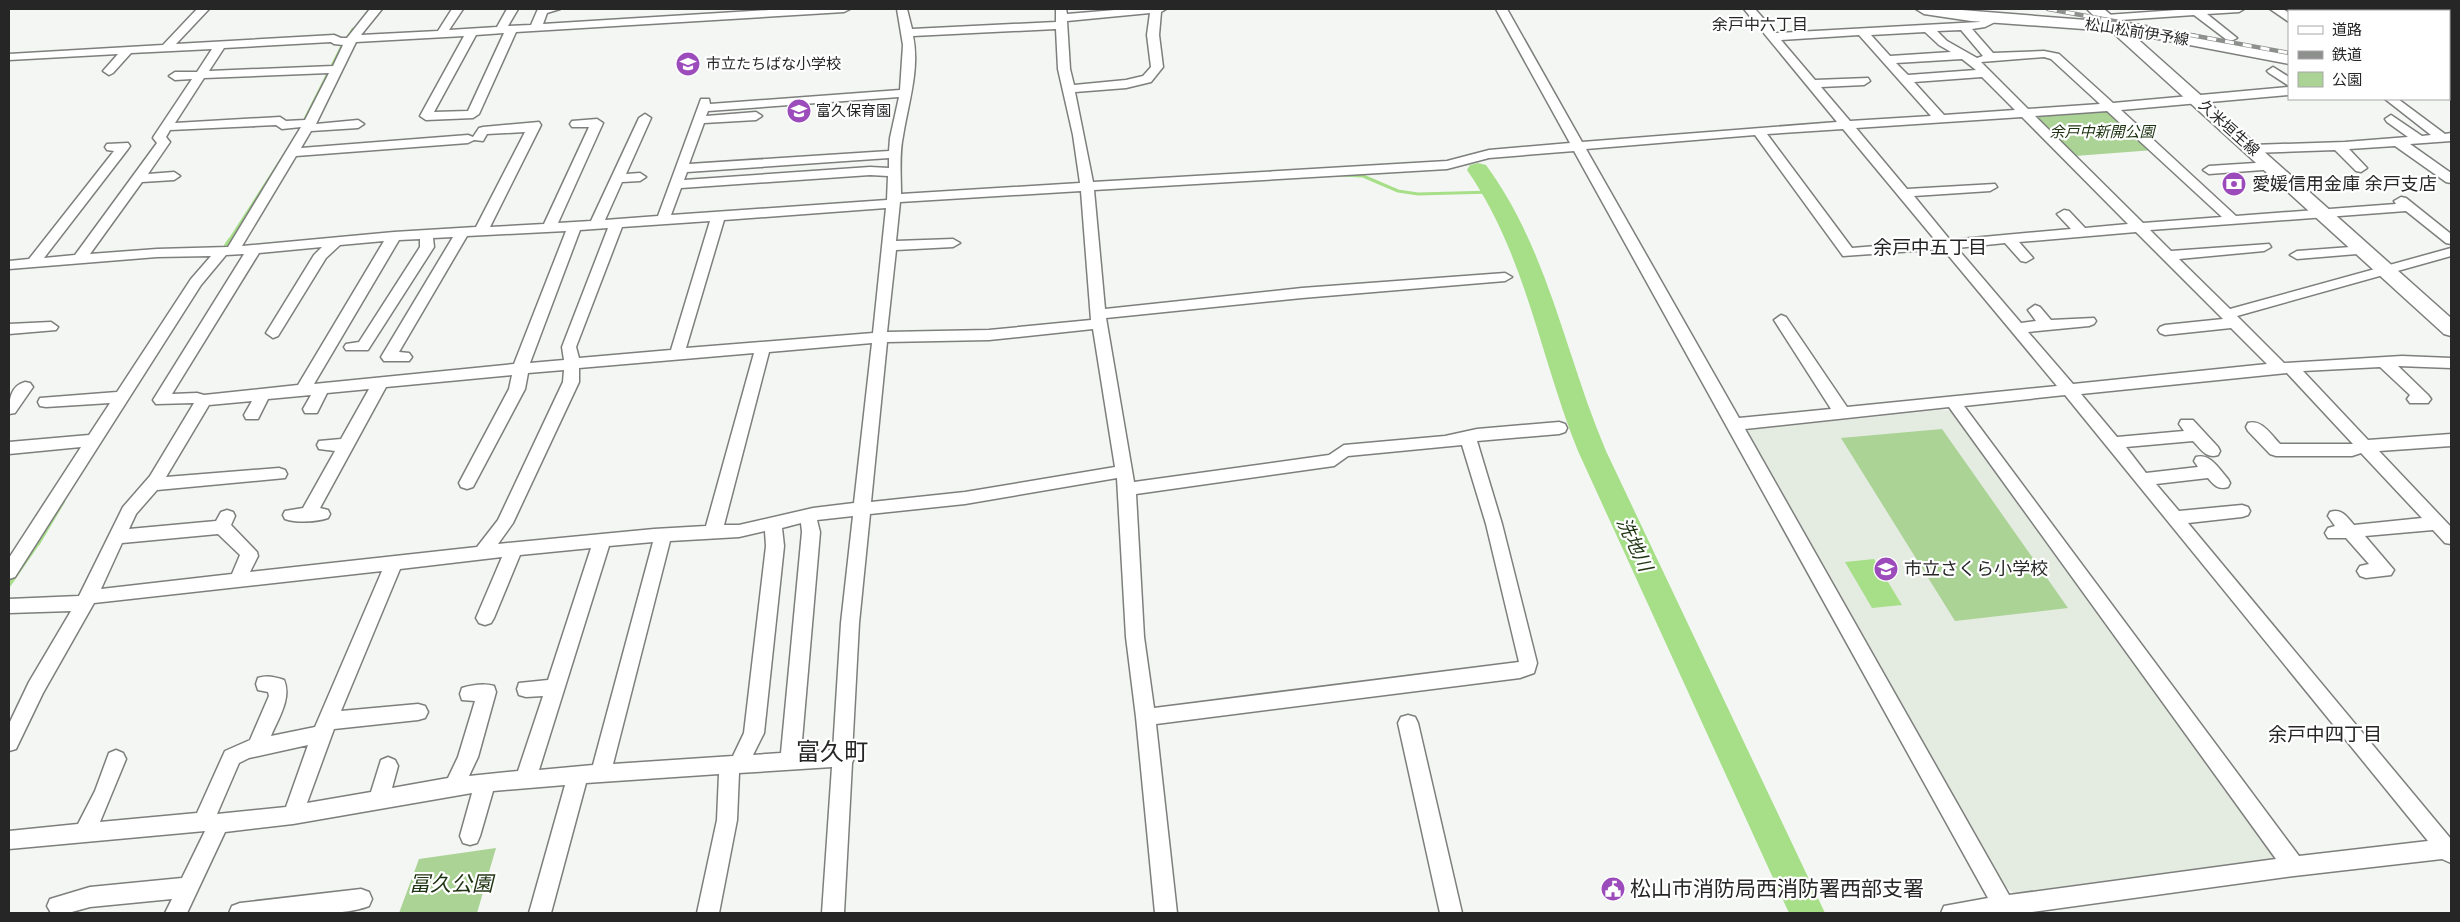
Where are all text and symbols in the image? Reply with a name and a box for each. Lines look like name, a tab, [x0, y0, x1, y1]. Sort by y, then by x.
legend	[2288, 10, 2450, 100]
district label: 余戸中六丁目	[1712, 14, 1808, 34]
street label: 松山松前伊予線	[2084, 14, 2190, 49]
text: 道路	[2332, 20, 2362, 39]
text: 鉄道	[2332, 45, 2362, 64]
school or university icon: 市立たちばな小学校	[675, 51, 701, 77]
place label: 市立たちばな小学校	[706, 54, 841, 73]
text: 公園	[2332, 70, 2362, 89]
street label: 久米垣生線	[2195, 95, 2264, 160]
school or university icon: 富久保育園	[786, 98, 812, 124]
place label: 富久保育園	[816, 101, 891, 120]
park label: 余戸中新開公園	[2049, 122, 2156, 141]
bank icon: 愛媛信用金庫 余戸支店	[2221, 171, 2247, 197]
place label: 愛媛信用金庫 余戸支店	[2252, 172, 2437, 195]
district label: 余戸中五丁目	[1873, 235, 1987, 259]
water label: 洗地川	[1612, 513, 1659, 577]
school or university icon: 市立さくら小学校	[1873, 556, 1899, 582]
place label: 市立さくら小学校	[1904, 557, 2048, 580]
district label: 余戸中四丁目	[2268, 722, 2382, 746]
district label: 富久町	[796, 736, 868, 767]
park label: 冨久公園	[409, 870, 496, 897]
place label: 松山市消防局西消防署西部支署	[1630, 875, 1924, 902]
public building icon: 松山市消防局西消防署西部支署	[1600, 876, 1626, 902]

